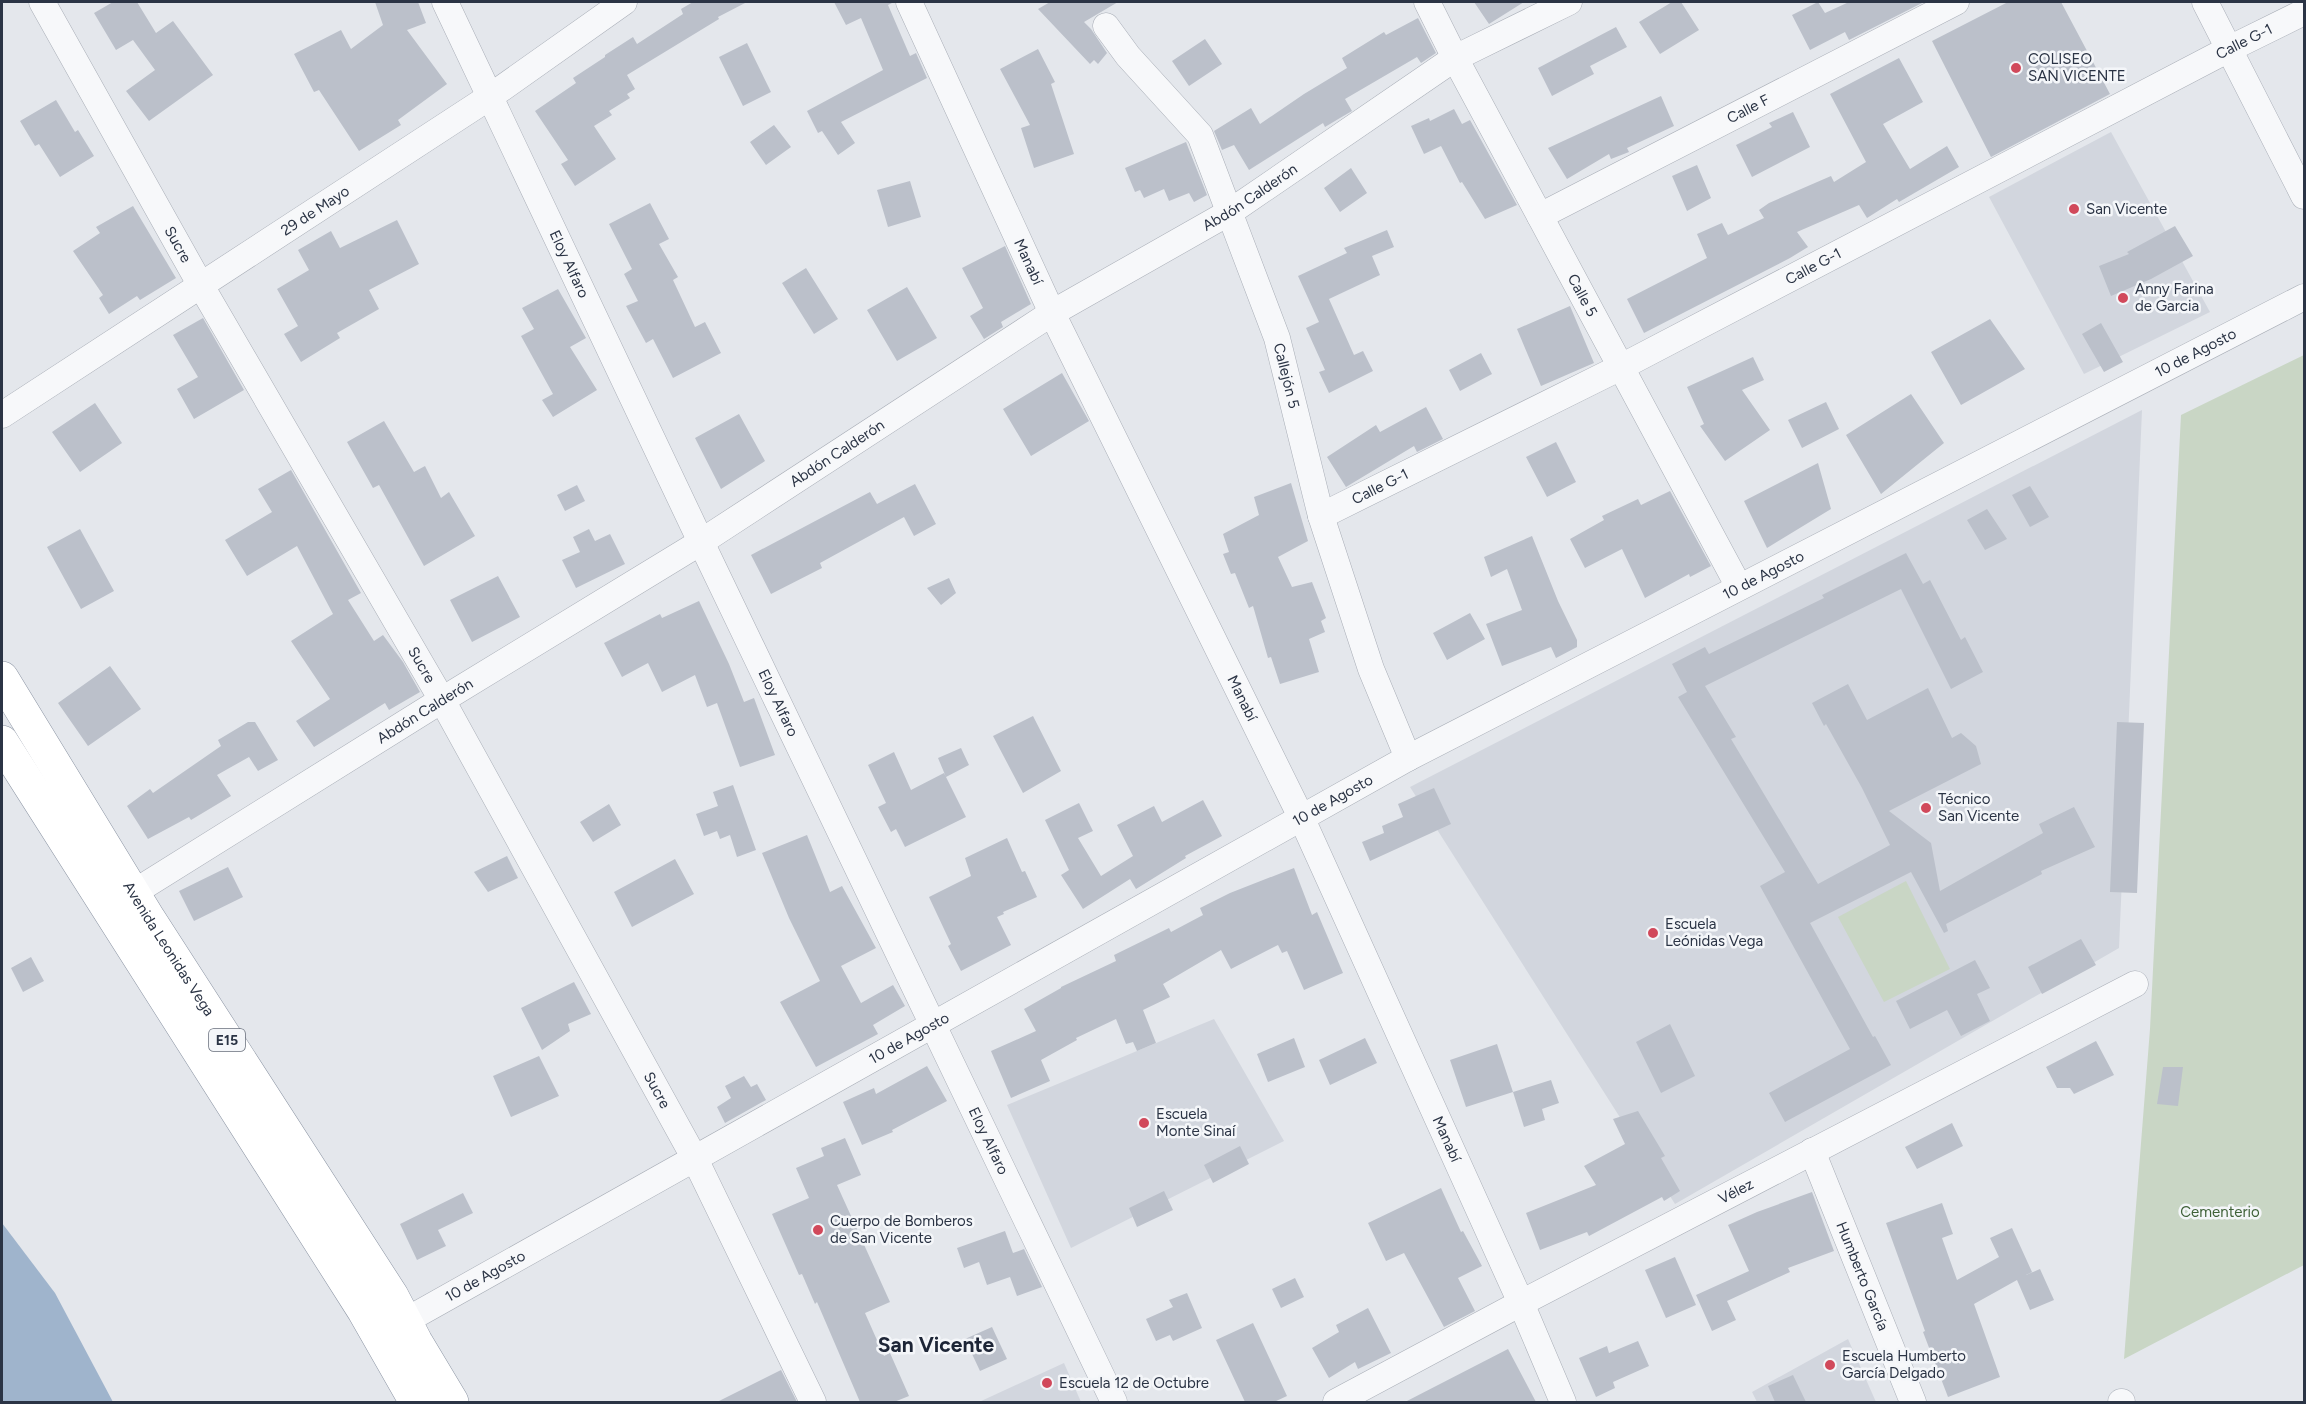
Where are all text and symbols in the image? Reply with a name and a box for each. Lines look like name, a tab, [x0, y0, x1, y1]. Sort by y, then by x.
street label: Calle G-1	[2213, 20, 2275, 63]
place label: COLISEO SAN VICENTE	[2028, 50, 2126, 85]
marker: COLISEO SAN VICENTE	[2009, 61, 2023, 75]
street label: Calle F	[1724, 91, 1772, 127]
street label: Abdón Calderón	[1199, 160, 1301, 235]
street label: 29 de Mayo	[278, 182, 353, 240]
place label: San Vicente	[2086, 200, 2167, 218]
marker: San Vicente	[2067, 202, 2081, 216]
street label: Sucre	[161, 223, 195, 266]
street label: Eloy Alfaro	[546, 227, 593, 301]
street label: Manabí	[1010, 236, 1047, 289]
street label: Calle G-1	[1782, 244, 1844, 289]
street label: Calle 5	[1564, 271, 1601, 320]
place label: Anny Farina de Garcia	[2135, 280, 2214, 315]
marker: Anny Farina de Garcia	[2116, 291, 2130, 305]
street label: 10 de Agosto	[2152, 324, 2240, 381]
street label: Callejón 5	[1270, 341, 1303, 410]
street label: Abdón Calderón	[786, 416, 888, 491]
street label: Calle G-1	[1349, 465, 1411, 508]
street label: 10 de Agosto	[1720, 547, 1807, 604]
street label: Sucre	[404, 644, 439, 686]
street label: Eloy Alfaro	[754, 666, 802, 740]
street label: Manabí	[1223, 672, 1262, 725]
street label: Abdón Calderón	[374, 674, 476, 747]
street label: 10 de Agosto	[1289, 770, 1376, 830]
place label: Técnico San Vicente	[1938, 790, 2019, 825]
marker: Técnico San Vicente	[1919, 801, 1933, 815]
street label: Avenida Leonidas Vega	[119, 878, 218, 1019]
place label: Escuela Leónidas Vega	[1665, 915, 1763, 950]
marker: Escuela Leónidas Vega	[1646, 926, 1660, 940]
street label: 10 de Agosto	[866, 1008, 952, 1068]
road number: E15	[209, 1029, 245, 1051]
street label: Sucre	[640, 1069, 674, 1112]
street label: Eloy Alfaro	[965, 1104, 1013, 1178]
place label: Escuela Monte Sinaí	[1156, 1105, 1237, 1140]
street label: Manabí	[1429, 1113, 1466, 1166]
marker: Escuela Monte Sinaí	[1137, 1116, 1151, 1130]
street label: Vélez	[1715, 1175, 1756, 1208]
park label: Cementerio	[2180, 1203, 2260, 1221]
place label: Cuerpo de Bomberos de San Vicente	[830, 1212, 973, 1247]
street label: Humberto García	[1832, 1219, 1892, 1333]
marker: Cuerpo de Bomberos de San Vicente	[811, 1223, 825, 1237]
street label: 10 de Agosto	[442, 1246, 529, 1306]
district label: San Vicente	[878, 1332, 995, 1357]
place label: Escuela Humberto García Delgado	[1842, 1347, 1966, 1382]
marker: Escuela Humberto García Delgado	[1823, 1358, 1837, 1372]
place label: Escuela 12 de Octubre	[1059, 1374, 1209, 1392]
marker: Escuela 12 de Octubre	[1040, 1376, 1054, 1390]

